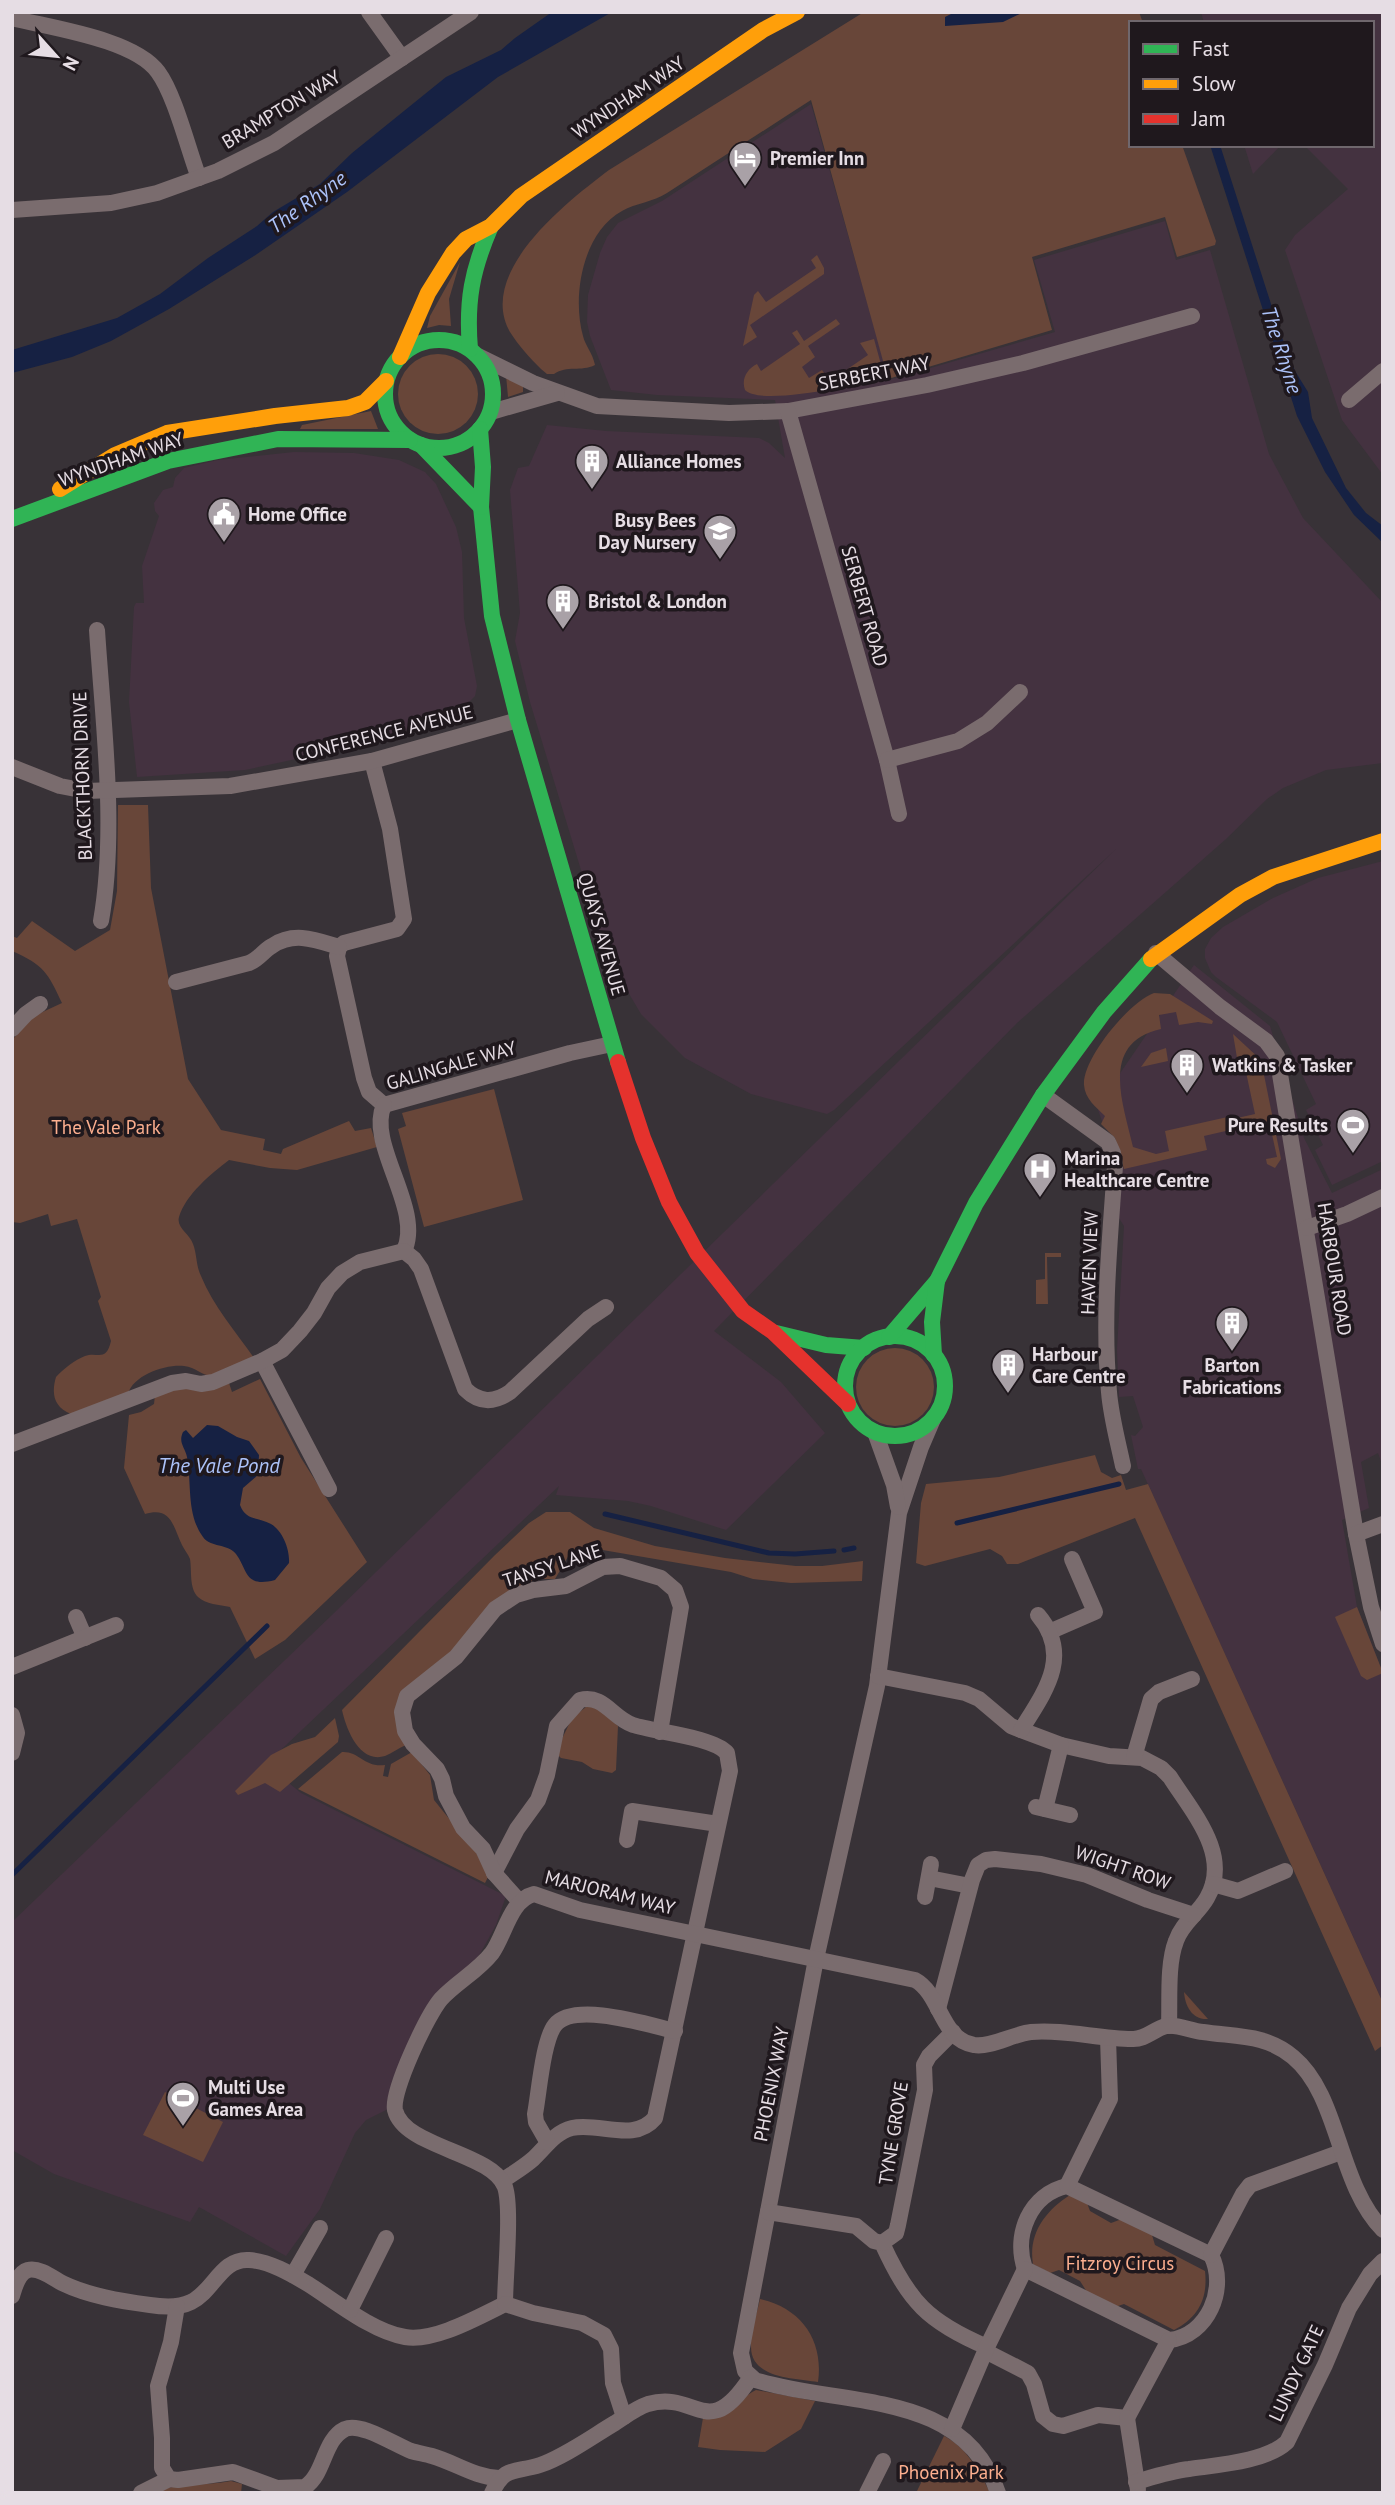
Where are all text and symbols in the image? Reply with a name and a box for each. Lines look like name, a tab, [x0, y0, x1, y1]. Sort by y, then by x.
north arrow	[21, 21, 91, 91]
legend	[1129, 21, 1374, 147]
text: Fast	[1192, 35, 1229, 62]
street label: WYNDHAM WAY	[567, 50, 689, 144]
text: N	[58, 53, 85, 75]
street label: BRAMPTON WAY	[217, 64, 345, 154]
text: Slow	[1192, 70, 1236, 97]
text: Jam	[1191, 105, 1226, 132]
hotel icon: Premier Inn	[726, 139, 764, 188]
place label: Premier Inn	[770, 146, 864, 170]
water label: The Rhyne	[262, 164, 352, 240]
water label: The Rhyne	[1255, 303, 1309, 397]
street label: SERBERT WAY	[816, 350, 932, 396]
street label: WYNDHAM WAY	[55, 426, 187, 492]
building icon: Alliance Homes	[573, 442, 611, 491]
place label: Alliance Homes	[616, 449, 741, 473]
public building icon: Home Office	[205, 495, 243, 544]
place label: Home Office	[248, 502, 347, 526]
place label: Busy Bees Day Nursery	[598, 508, 697, 554]
school or university icon: Busy Bees Day Nursery	[701, 512, 739, 561]
street label: SERBERT ROAD	[836, 543, 894, 669]
building icon: Bristol & London	[544, 582, 582, 631]
place label: Bristol & London	[588, 589, 727, 613]
street label: BLACKTHORN DRIVE	[67, 691, 97, 861]
street label: CONFERENCE AVENUE	[293, 699, 475, 767]
street label: QUAYS AVENUE	[573, 870, 631, 998]
street label: GALINGALE WAY	[383, 1035, 519, 1095]
building icon: Watkins & Tasker	[1168, 1046, 1206, 1095]
place label: Watkins & Tasker	[1212, 1053, 1353, 1077]
sports icon: Pure Results	[1334, 1106, 1372, 1155]
place label: Pure Results	[1228, 1113, 1328, 1137]
park label: The Vale Park	[51, 1115, 161, 1139]
place label: Marina Healthcare Centre	[1064, 1146, 1209, 1192]
hospital icon: Marina Healthcare Centre	[1021, 1150, 1059, 1199]
street label: HARBOUR ROAD	[1313, 1201, 1357, 1337]
street label: HAVEN VIEW	[1075, 1211, 1103, 1315]
building icon: Barton Fabrications	[1213, 1304, 1251, 1353]
place label: Harbour Care Centre	[1032, 1342, 1126, 1388]
building icon: Harbour Care Centre	[989, 1346, 1027, 1395]
place label: Barton Fabrications	[1182, 1353, 1282, 1399]
water label: The Vale Pond	[158, 1452, 281, 1479]
street label: TANSY LANE	[500, 1538, 604, 1592]
street label: WIGHT ROW	[1072, 1839, 1174, 1895]
street label: MARJORAM WAY	[542, 1864, 678, 1920]
street label: PHOENIX WAY	[748, 2024, 794, 2143]
place label: Multi Use Games Area	[208, 2075, 303, 2121]
sports icon: Multi Use Games Area	[164, 2079, 202, 2128]
street label: TYNE GROVE	[873, 2079, 913, 2187]
park label: Fitzroy Circus	[1066, 2251, 1174, 2275]
street label: LUNDY GATE	[1263, 2321, 1329, 2425]
park label: Phoenix Park	[898, 2460, 1004, 2484]

